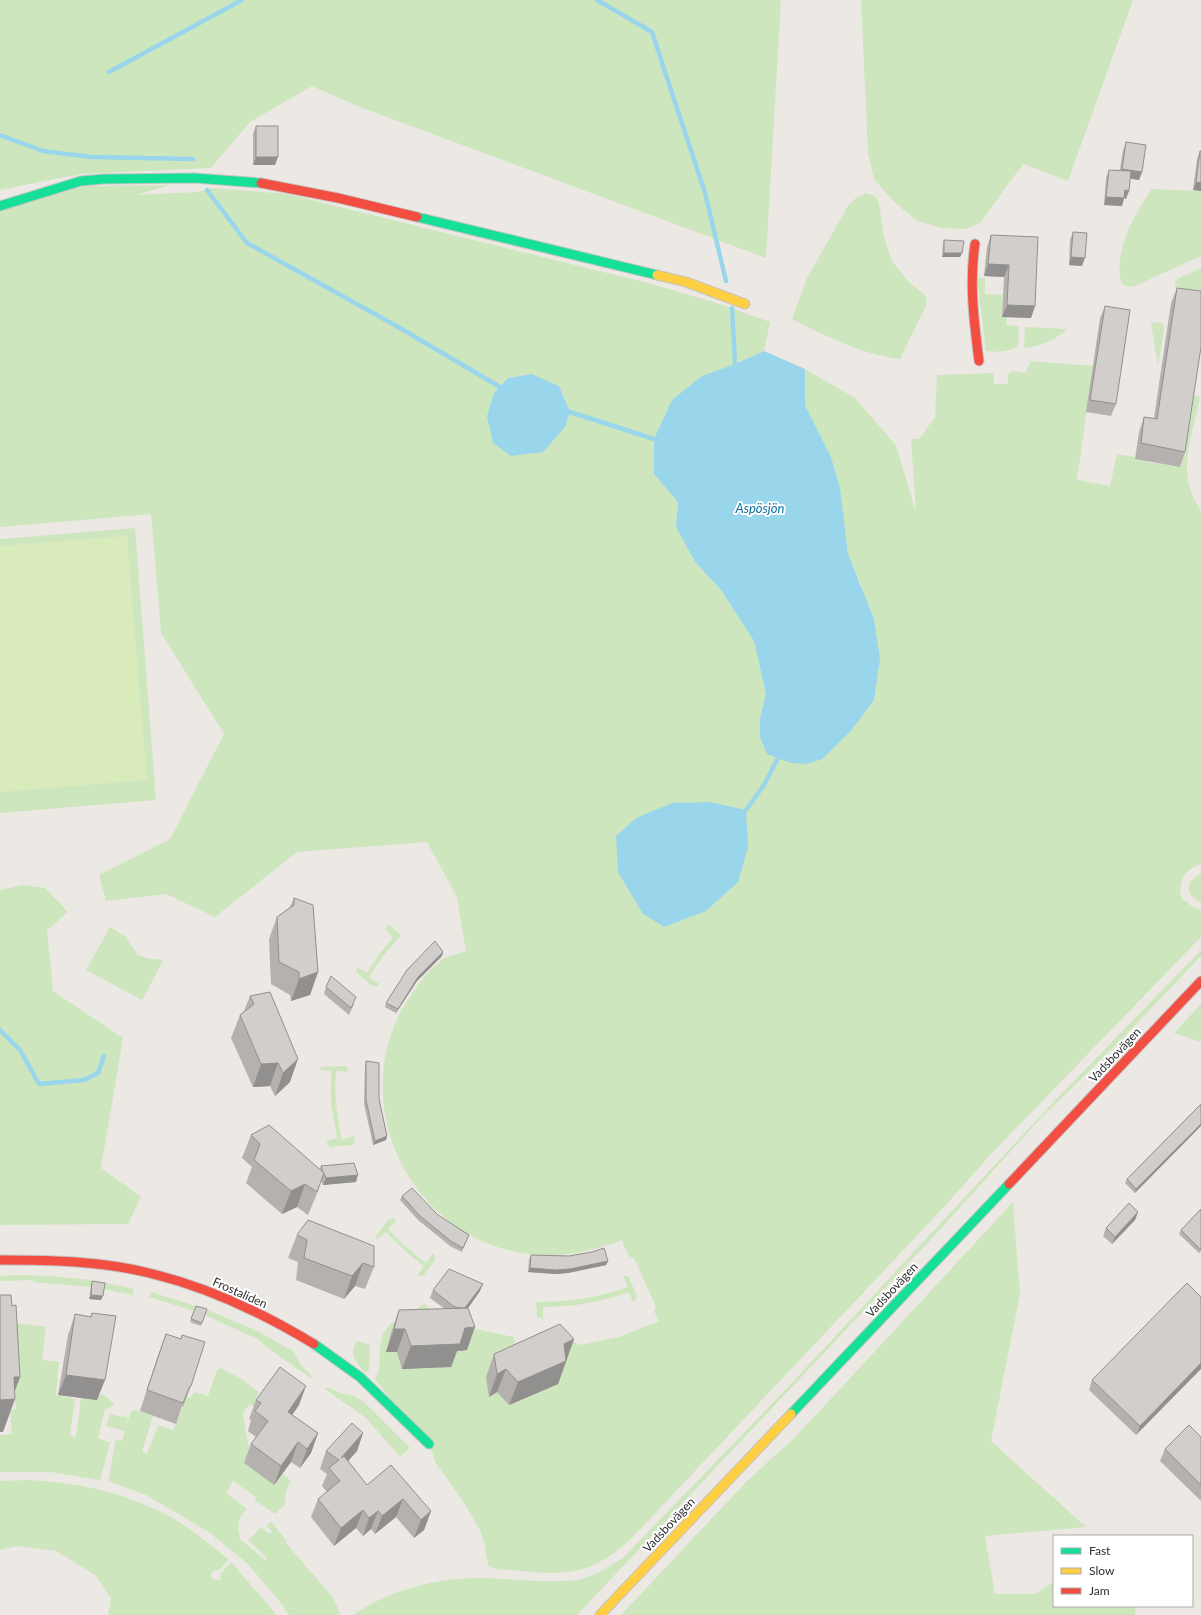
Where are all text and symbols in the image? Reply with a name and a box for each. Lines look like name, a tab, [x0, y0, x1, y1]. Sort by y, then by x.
water label: Aspösjön	[735, 500, 785, 516]
street label: Vadsbovägen	[1085, 1024, 1144, 1085]
street label: Vadsbovägen	[862, 1259, 921, 1320]
street label: Frostaliden	[211, 1274, 270, 1311]
street label: Vadsbovägen	[639, 1494, 698, 1555]
legend	[1053, 1535, 1193, 1607]
text: Fast	[1089, 1543, 1111, 1558]
text: Slow	[1089, 1563, 1115, 1578]
text: Jam	[1089, 1583, 1110, 1598]

